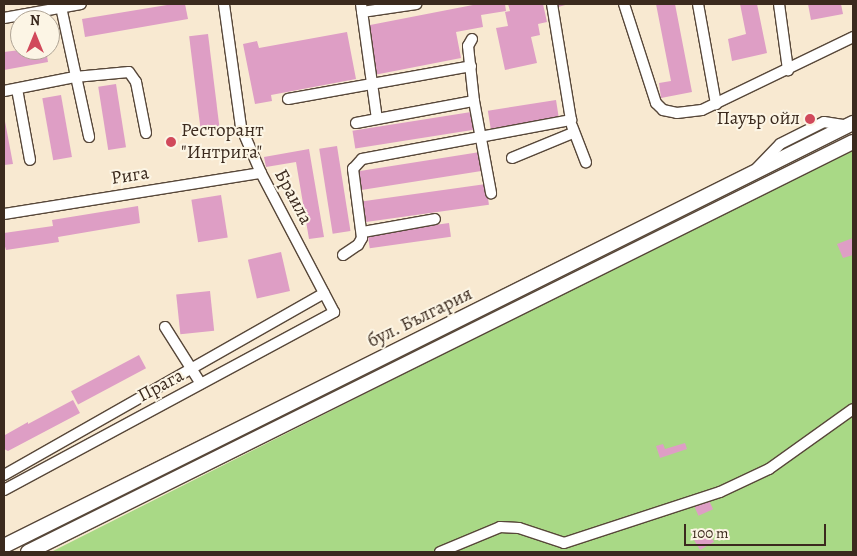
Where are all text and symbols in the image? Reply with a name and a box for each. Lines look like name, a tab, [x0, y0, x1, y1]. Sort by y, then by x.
north arrow	[10, 10, 60, 60]
text: N	[30, 11, 40, 30]
place label: Пауър ойл	[717, 108, 800, 130]
marker: Пауър ойл	[804, 113, 816, 125]
place label: Ресторант "Интрига"	[181, 120, 264, 164]
marker: Ресторант "Интрига"	[165, 136, 177, 148]
street label: Рига	[109, 162, 151, 190]
street label: Браила	[269, 165, 317, 229]
street label: бул. България	[364, 283, 476, 353]
street label: Прага	[134, 364, 188, 408]
scale bar	[687, 514, 830, 546]
text: 100 m	[692, 523, 729, 543]

